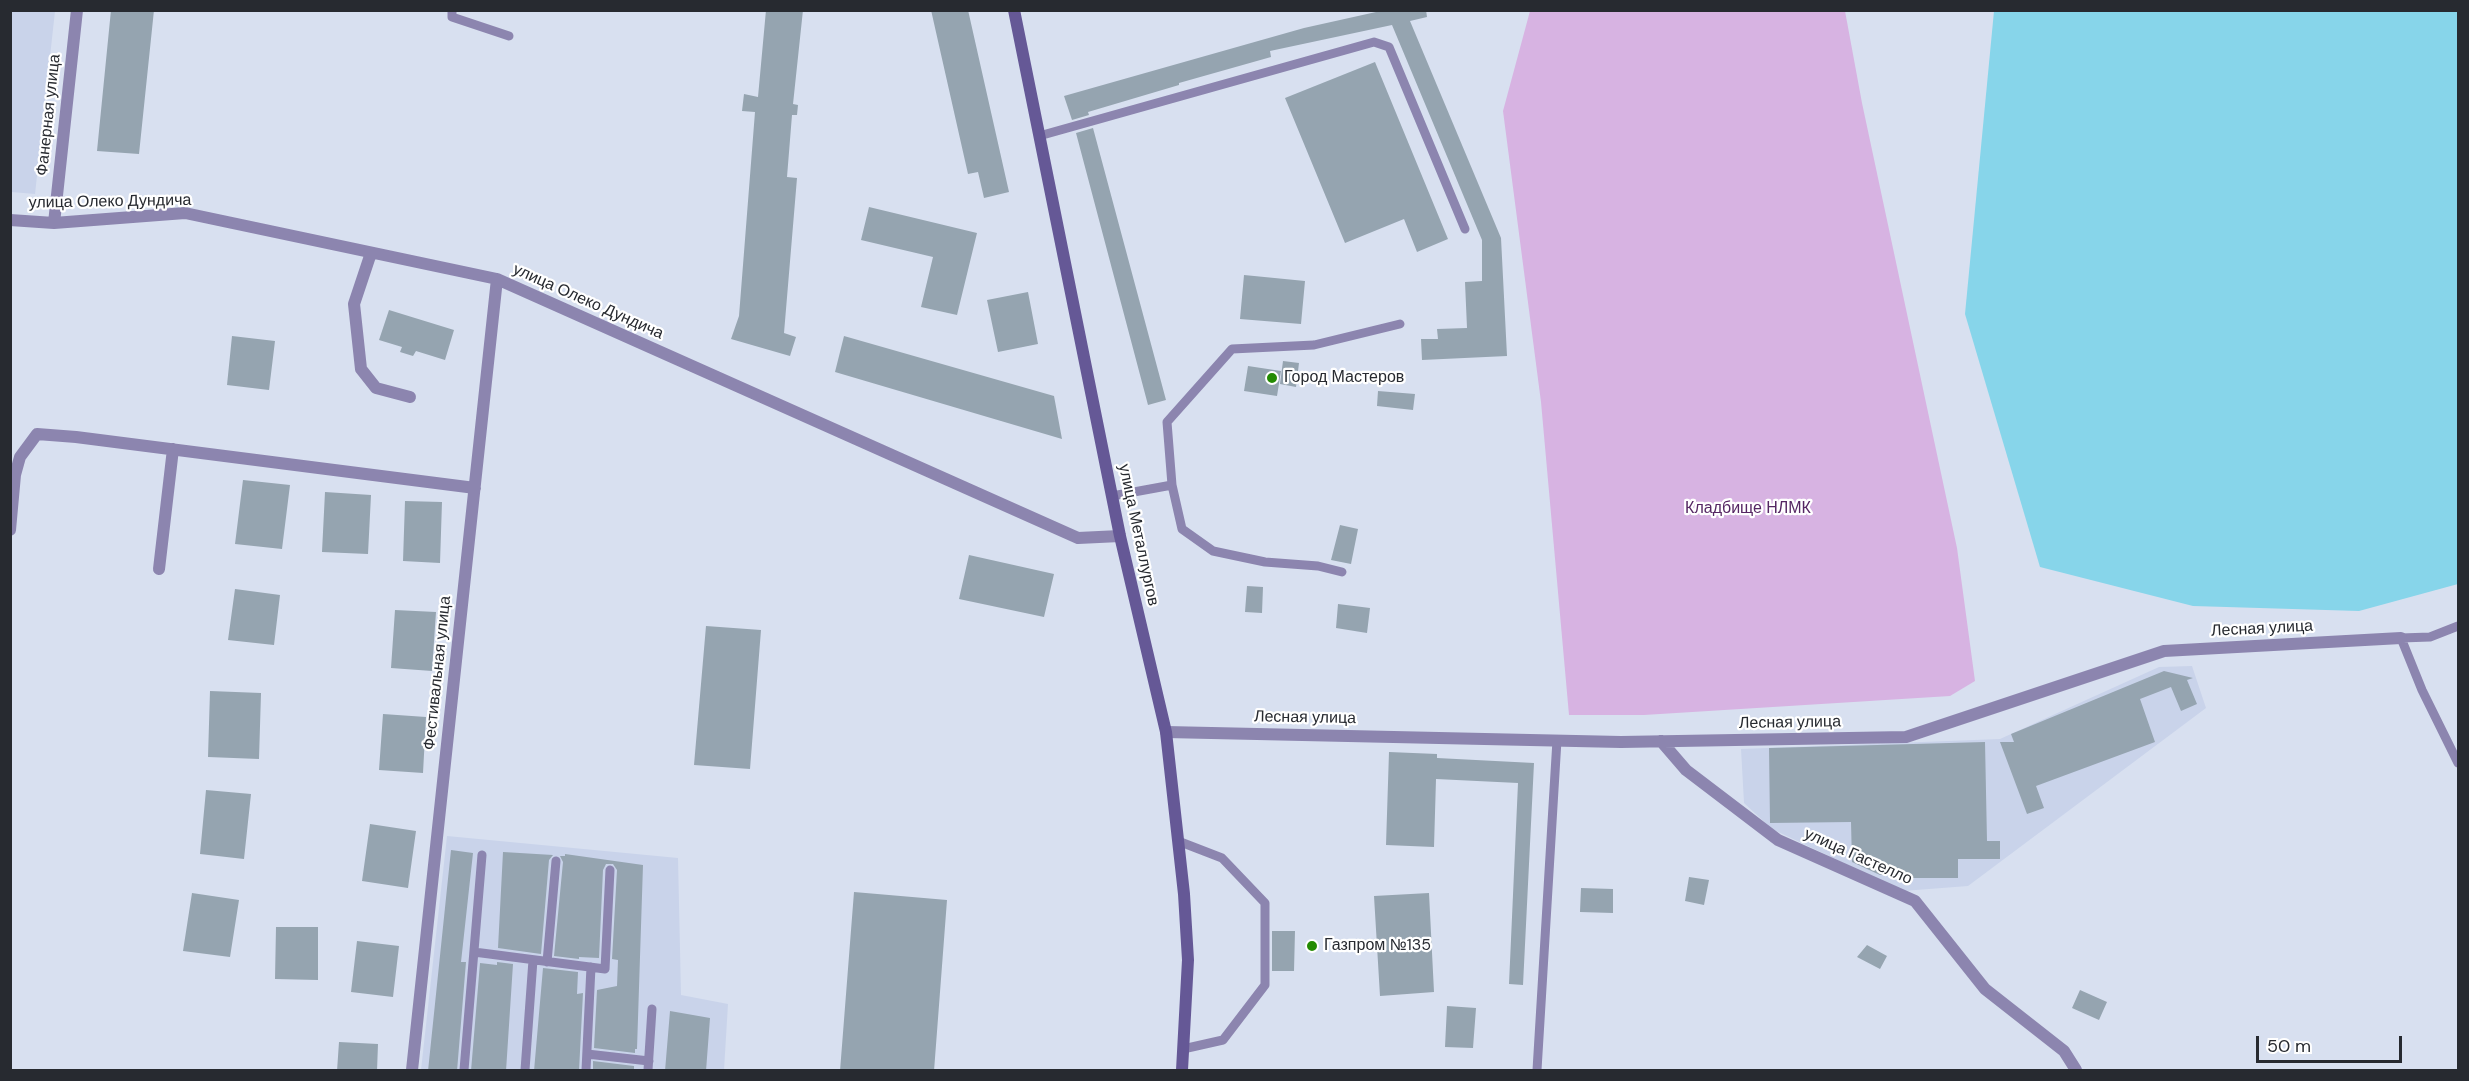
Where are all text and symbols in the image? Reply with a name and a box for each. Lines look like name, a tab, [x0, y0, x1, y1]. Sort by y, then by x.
street label: Фанерная улица	[33, 53, 65, 177]
street label: улица Олеко Дундича	[29, 191, 191, 213]
street label: улица Олеко Дундича	[510, 260, 666, 344]
place label: Город Мастеров	[1284, 368, 1404, 388]
marker: Город Мастеров	[1265, 371, 1279, 385]
street label: улица Металлургов	[1114, 462, 1162, 608]
park label: Кладбище НЛМК	[1685, 499, 1811, 519]
street label: Фестивальная улица	[420, 595, 456, 751]
street label: Лесная улица	[2211, 617, 2313, 641]
street label: Лесная улица	[1254, 708, 1356, 728]
street label: Лесная улица	[1739, 713, 1841, 733]
street label: улица Гастелло	[1801, 825, 1915, 889]
place label: Газпром №135	[1324, 936, 1431, 956]
marker: Газпром №135	[1305, 939, 1319, 953]
scale bar	[2259, 1024, 2404, 1062]
text: 50 m	[2267, 1034, 2311, 1058]

